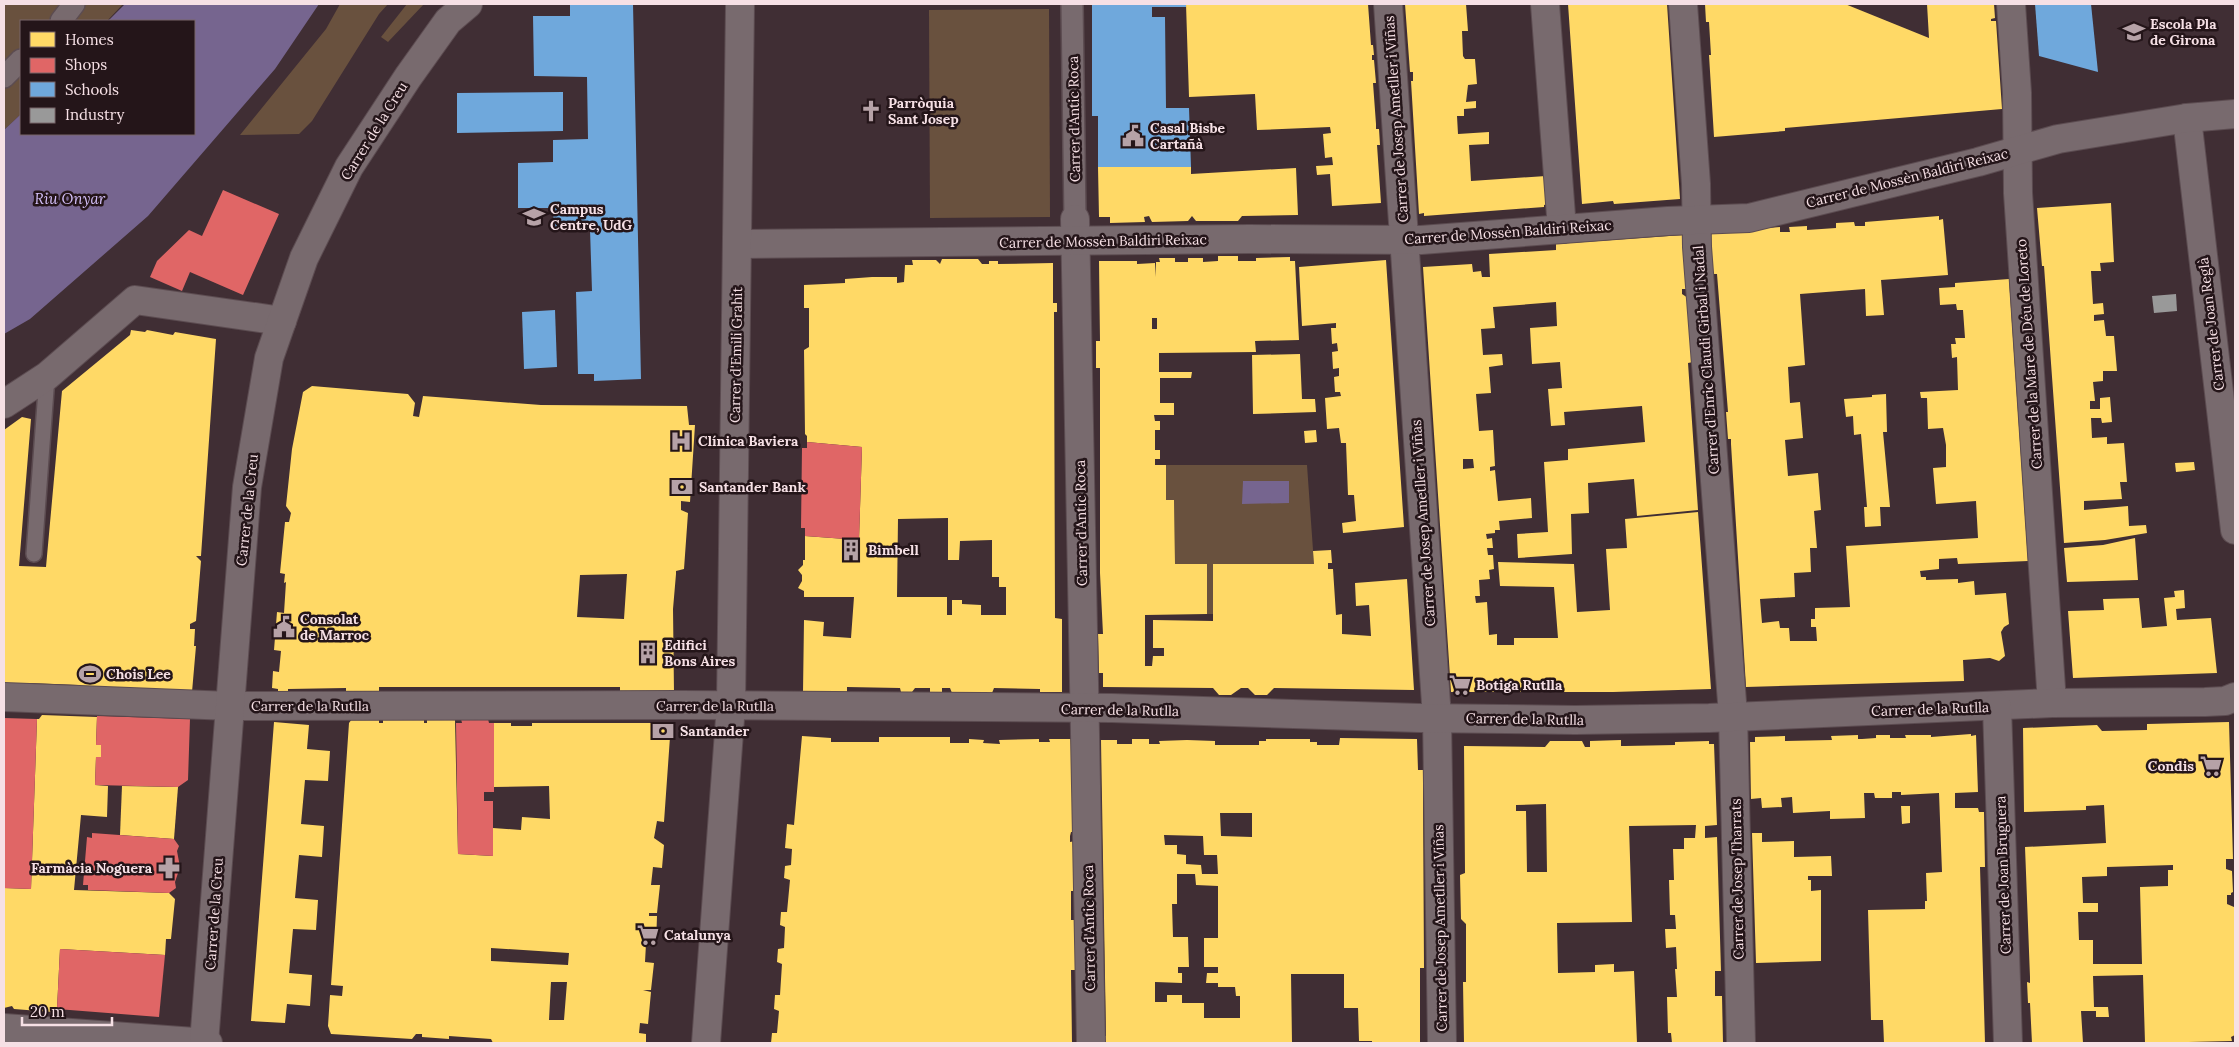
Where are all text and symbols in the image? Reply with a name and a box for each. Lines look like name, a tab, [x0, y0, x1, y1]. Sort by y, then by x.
street label: Carrer de Josep Ametller i Viñas	[1380, 15, 1412, 223]
place label: Escola Pla de Girona	[2150, 15, 2217, 49]
school or university icon: Escola Pla de Girona	[2121, 19, 2147, 45]
legend	[20, 20, 195, 135]
text: Homes	[65, 30, 114, 49]
text: Shops	[65, 55, 107, 74]
street label: Carrer d'Antic Roca	[1064, 56, 1084, 182]
street label: Carrer de la Creu	[337, 79, 411, 183]
text: Schools	[65, 80, 119, 99]
place label: Parròquia Sant Josep	[888, 94, 959, 128]
church icon: Parròquia Sant Josep	[858, 98, 884, 124]
text: Industry	[65, 105, 124, 124]
place label: Casal Bisbe Cartañà	[1150, 119, 1226, 153]
public building icon: Casal Bisbe Cartañà	[1120, 123, 1146, 149]
street label: Carrer de Mossèn Baldiri Reixac	[1804, 144, 2010, 212]
water label: Riu Onyar	[35, 189, 106, 208]
place label: Campus Centre, UdG	[550, 200, 633, 234]
school or university icon: Campus Centre, UdG	[521, 204, 547, 230]
street label: Carrer de Mossèn Baldiri Reixac	[1404, 216, 1612, 248]
street label: Carrer de Mossèn Baldiri Reixac	[999, 230, 1207, 252]
street label: Carrer de la Mare de Déu de Loreto	[2012, 238, 2046, 470]
street label: Carrer d'Enric Claudi Girbal i Nadal	[1689, 245, 1723, 475]
street label: Carrer de Joan Reglà	[2194, 256, 2228, 392]
street label: Carrer d'Emili Grahit	[726, 286, 746, 423]
street label: Carrer de Josep Ametller i Viñas	[1407, 419, 1439, 627]
hospital icon: Clínica Baviera	[668, 428, 694, 454]
place label: Clínica Baviera	[698, 432, 799, 450]
street label: Carrer de la Creu	[232, 453, 262, 567]
street label: Carrer d'Antic Roca	[1071, 460, 1091, 586]
bank icon: Santander Bank	[669, 474, 695, 500]
place label: Santander Bank	[699, 478, 806, 496]
building icon: Bimbell	[838, 537, 864, 563]
place label: Bimbell	[868, 541, 919, 559]
place label: Consolat de Marroc	[300, 610, 370, 644]
public building icon: Consolat de Marroc	[271, 614, 297, 640]
place label: Edifici Bons Aires	[664, 636, 736, 670]
building icon: Edifici Bons Aires	[635, 640, 661, 666]
sports icon: Chois Lee	[77, 661, 103, 687]
place label: Chois Lee	[106, 665, 171, 683]
supermarket icon: Botiga Rutlla	[1447, 672, 1473, 698]
place label: Botiga Rutlla	[1476, 676, 1563, 694]
street label: Carrer de la Rutlla	[251, 697, 369, 715]
street label: Carrer de la Rutlla	[656, 697, 774, 715]
street label: Carrer de la Rutlla	[1871, 698, 1989, 720]
street label: Carrer de la Rutlla	[1061, 700, 1179, 720]
street label: Carrer de la Rutlla	[1466, 709, 1584, 729]
bank icon: Santander	[650, 718, 676, 744]
place label: Santander	[680, 722, 749, 740]
supermarket icon: Condis	[2198, 753, 2224, 779]
place label: Condis	[2148, 757, 2194, 775]
street label: Carrer de Joan Bruguera	[1991, 795, 2015, 955]
street label: Carrer de Josep Tharrats	[1727, 798, 1747, 960]
street label: Carrer de Josep Ametller i Viñas	[1429, 824, 1451, 1032]
pharmacy icon: Farmàcia Noguera	[156, 855, 182, 881]
street label: Carrer de la Creu	[201, 857, 227, 971]
place label: Farmàcia Noguera	[31, 859, 153, 877]
street label: Carrer d'Antic Roca	[1079, 865, 1099, 991]
supermarket icon: Catalunya	[635, 922, 661, 948]
place label: Catalunya	[664, 926, 731, 944]
scale bar	[22, 994, 112, 1026]
text: 20 m	[30, 1002, 65, 1021]

